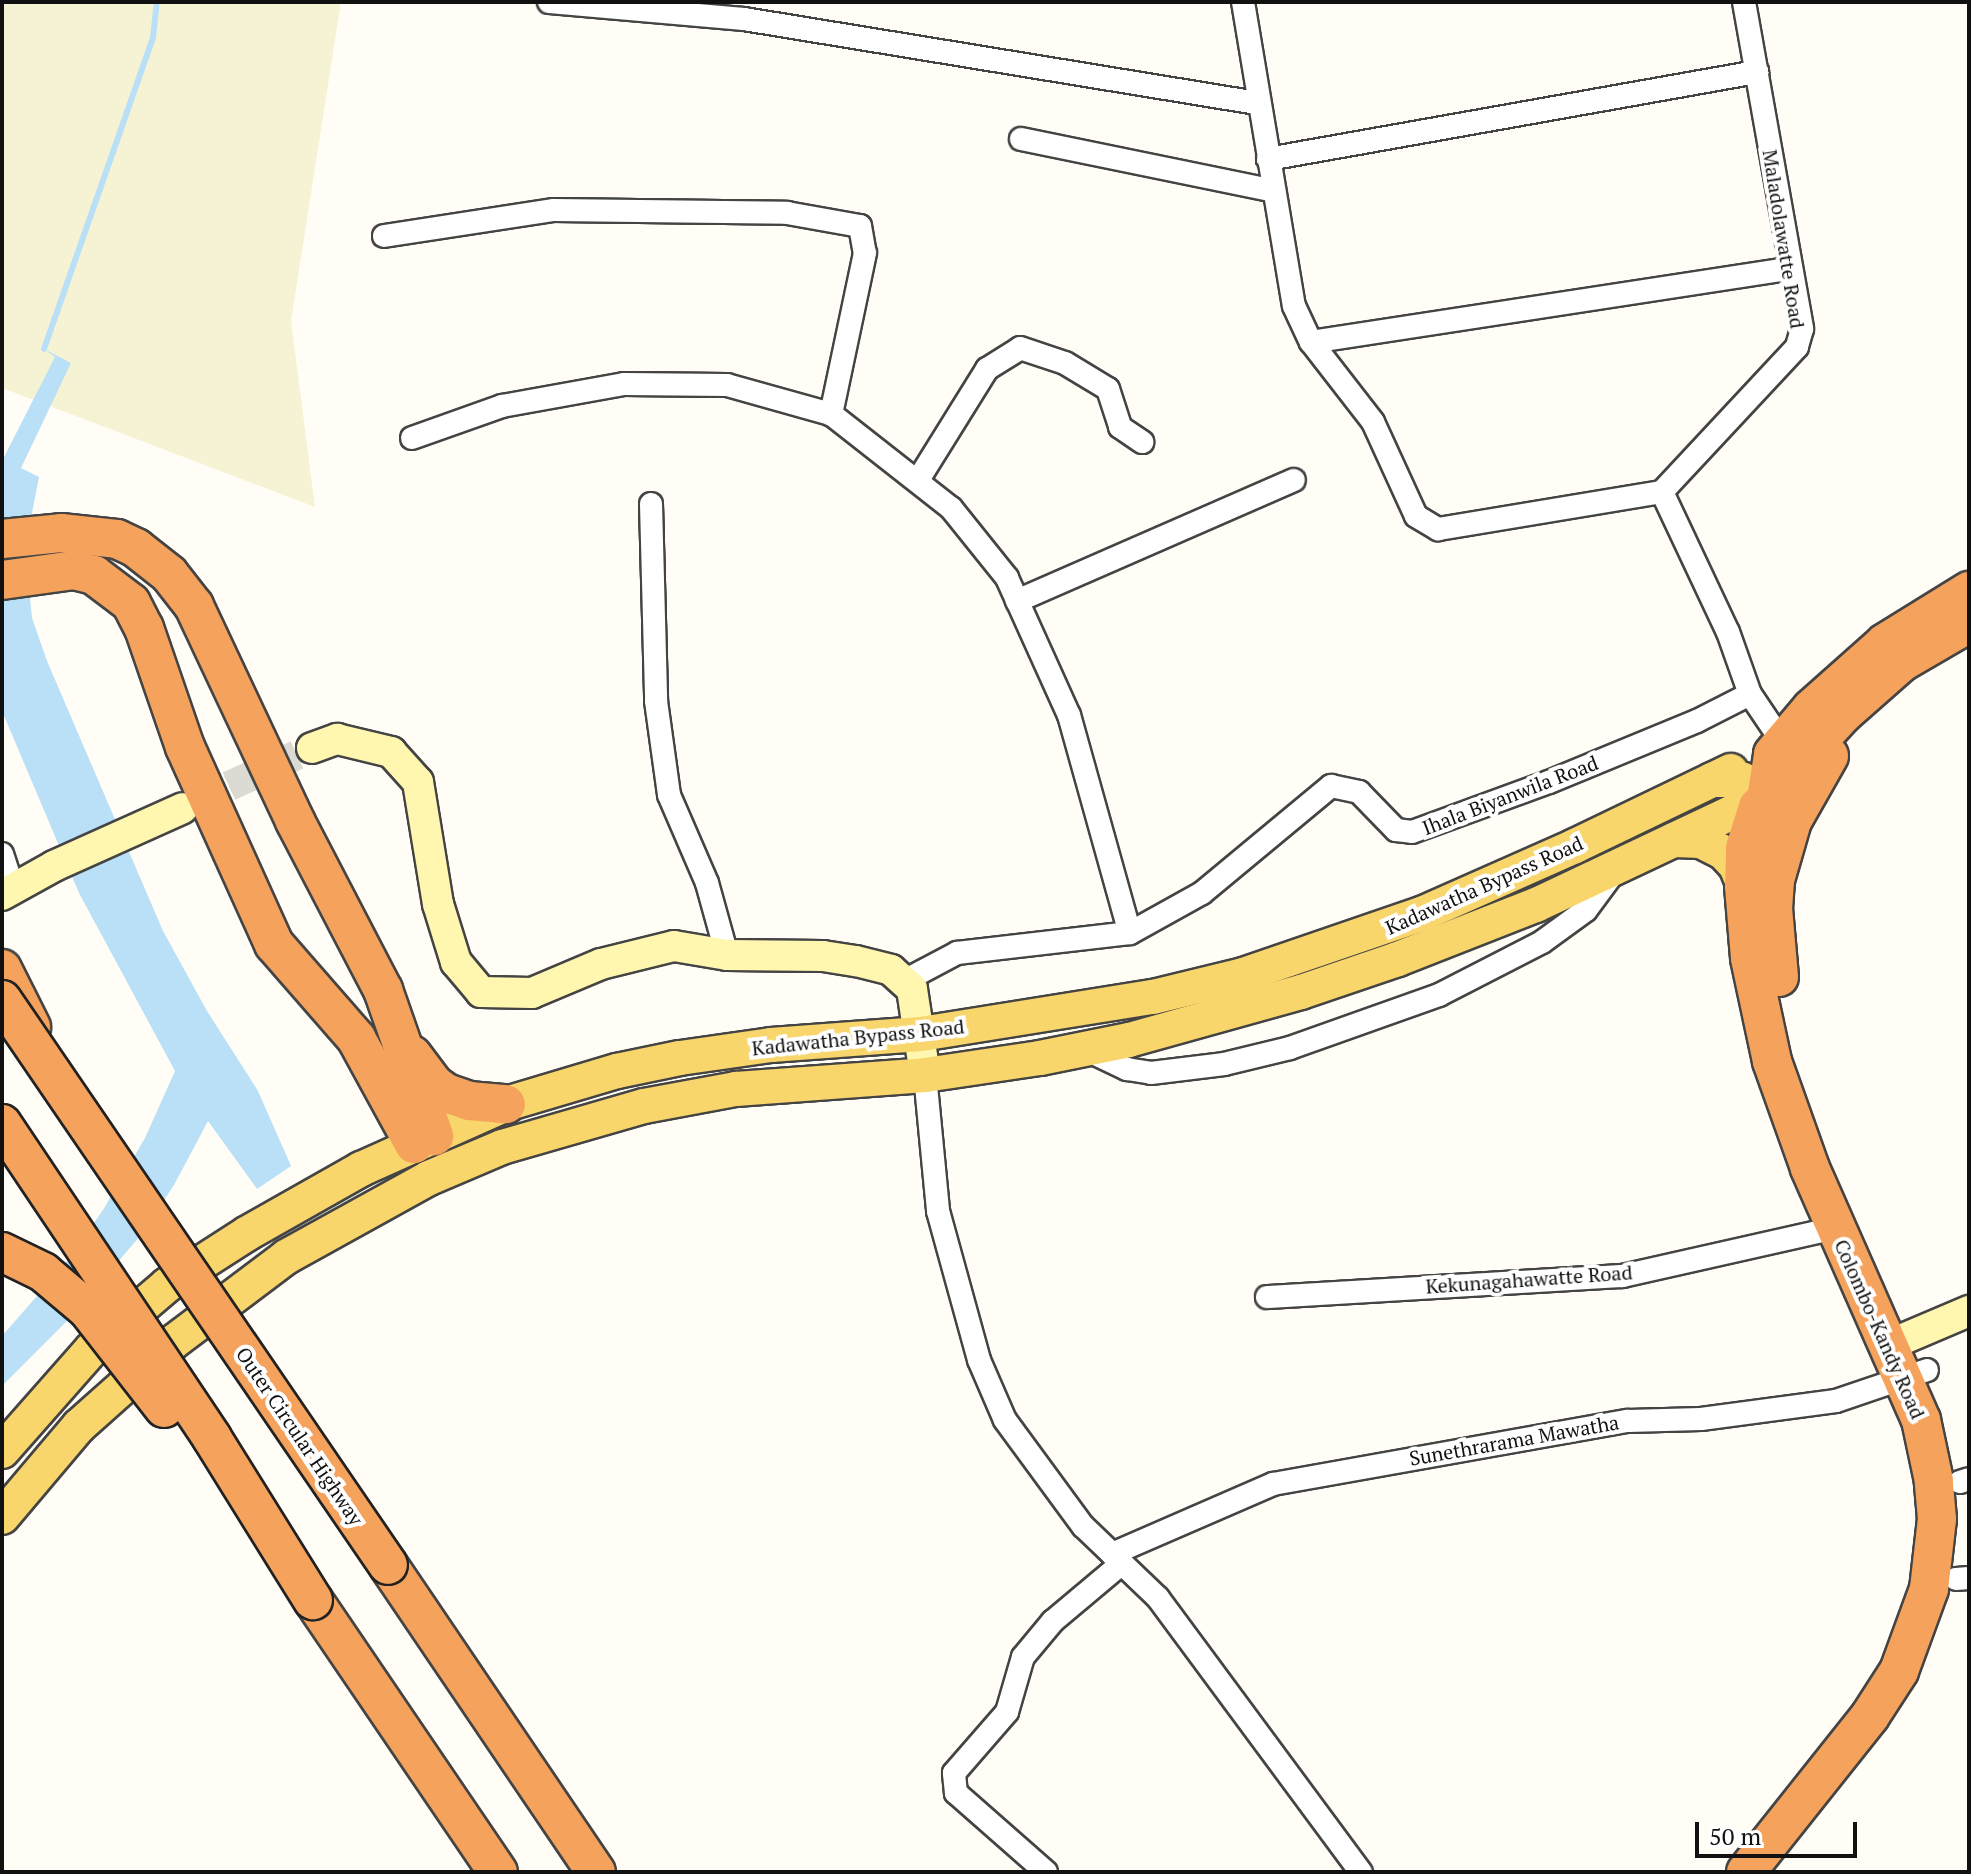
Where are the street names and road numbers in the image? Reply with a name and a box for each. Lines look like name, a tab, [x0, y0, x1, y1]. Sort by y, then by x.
street label: Maladolawatte Road	[1758, 148, 1810, 330]
street label: Ihala Biyanwila Road	[1419, 750, 1601, 840]
street label: Kadawatha Bypass Road	[1382, 831, 1586, 939]
street label: Kadawatha Bypass Road	[751, 1014, 965, 1060]
street label: Colombo-Kandy Road	[1830, 1236, 1930, 1422]
street label: Kekunagahawatte Road	[1425, 1260, 1633, 1298]
street label: Outer Circular Highway	[231, 1342, 369, 1530]
street label: Sunethrarama Mawatha	[1407, 1410, 1621, 1470]

